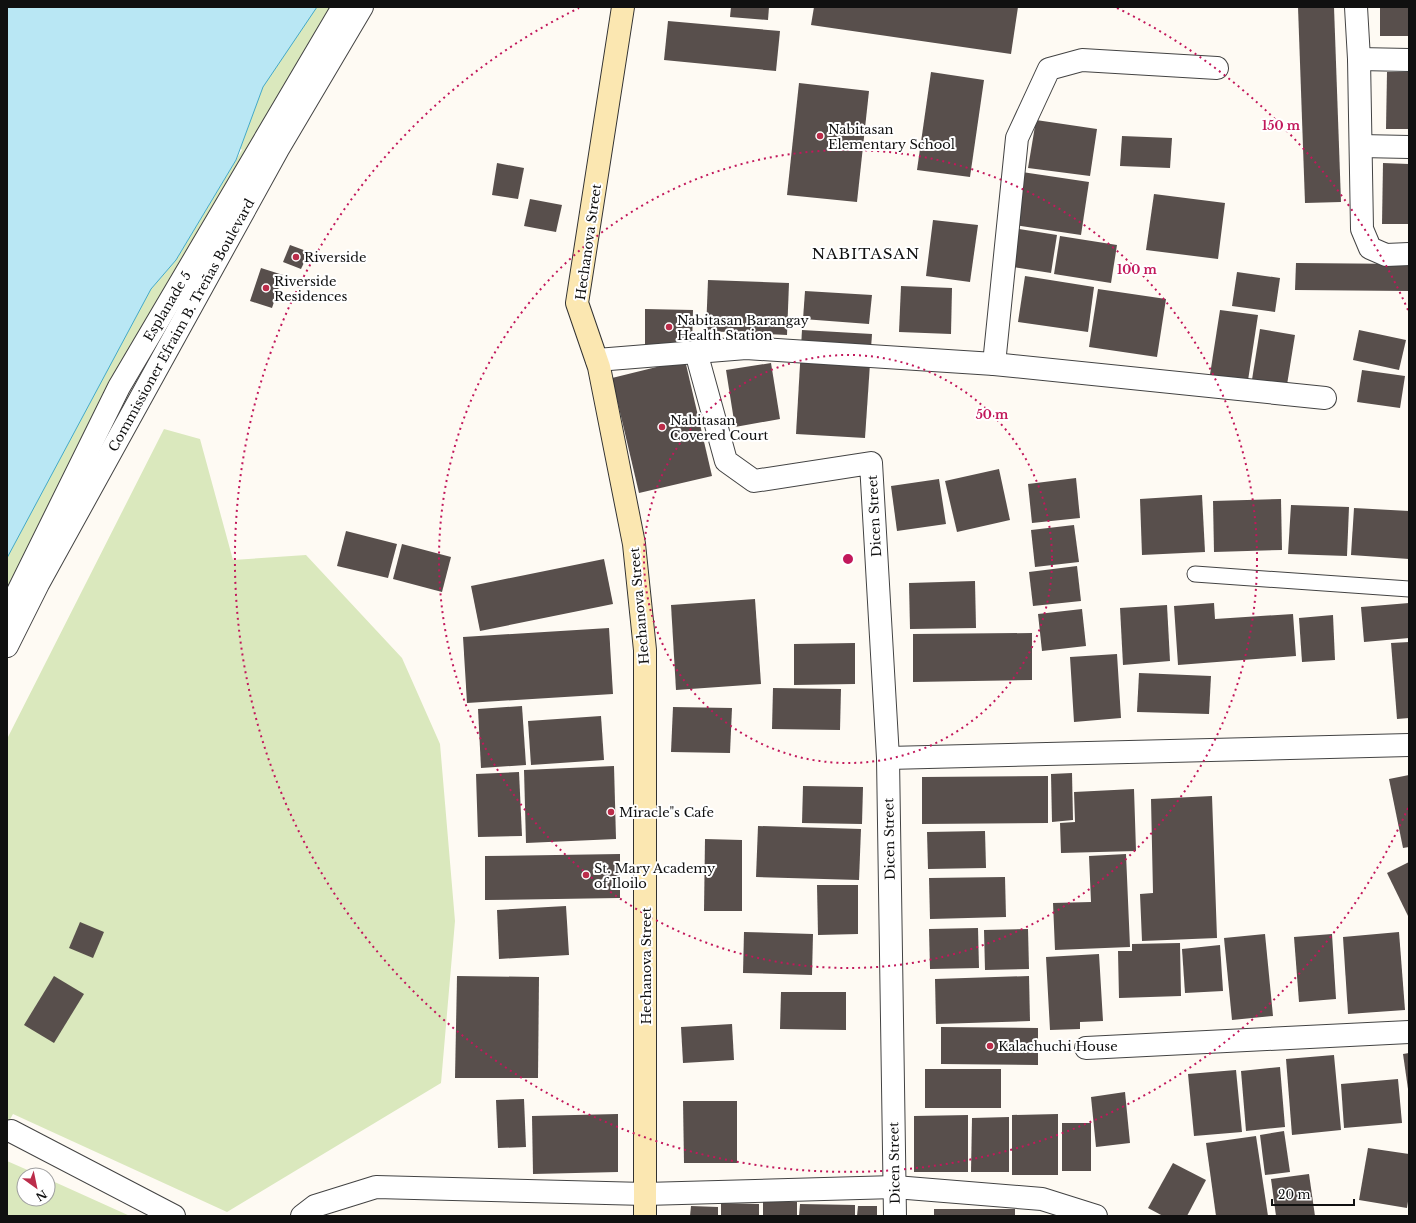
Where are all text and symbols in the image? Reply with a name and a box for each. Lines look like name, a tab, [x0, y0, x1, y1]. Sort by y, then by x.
text: 150 m	[1262, 118, 1301, 133]
place label: Nabitasan Elementary School	[828, 121, 955, 153]
marker: Nabitasan Elementary School	[815, 131, 825, 141]
street label: Hechanova Street	[572, 183, 605, 301]
street label: Commissioner Efraim B. Treñas Boulevard	[105, 196, 258, 455]
district label: NABITASAN	[812, 244, 920, 263]
place label: Riverside	[304, 249, 366, 266]
marker: Riverside	[291, 252, 301, 262]
text: 100 m	[1117, 262, 1158, 277]
street label: Esplanade 5	[140, 268, 195, 345]
place label: Riverside Residences	[274, 273, 348, 305]
marker: Riverside Residences	[261, 283, 271, 293]
place label: Nabitasan Barangay Health Station	[677, 312, 810, 344]
marker: Nabitasan Barangay Health Station	[664, 322, 674, 332]
text: 50 m	[976, 407, 1009, 422]
place label: Nabitasan Covered Court	[670, 412, 769, 444]
marker: Nabitasan Covered Court	[657, 422, 667, 432]
street label: Dicen Street	[864, 474, 885, 557]
street label: Hechanova Street	[626, 547, 653, 665]
centre of rings	[841, 552, 855, 566]
street label: Dicen Street	[880, 798, 899, 880]
place label: Miracle"s Cafe	[619, 804, 714, 821]
marker: Miracle"s Cafe	[606, 807, 616, 817]
place label: St. Mary Academy of Iloilo	[594, 860, 716, 892]
marker: St. Mary Academy of Iloilo	[581, 870, 591, 880]
street label: Hechanova Street	[638, 907, 655, 1025]
place label: Kalachuchi House	[998, 1038, 1118, 1055]
marker: Kalachuchi House	[985, 1041, 995, 1051]
street label: Dicen Street	[885, 1122, 904, 1204]
north arrow	[16, 1167, 56, 1207]
scale bar	[1272, 1181, 1354, 1207]
text: N	[33, 1187, 50, 1204]
text: 20 m	[1278, 1187, 1310, 1202]

